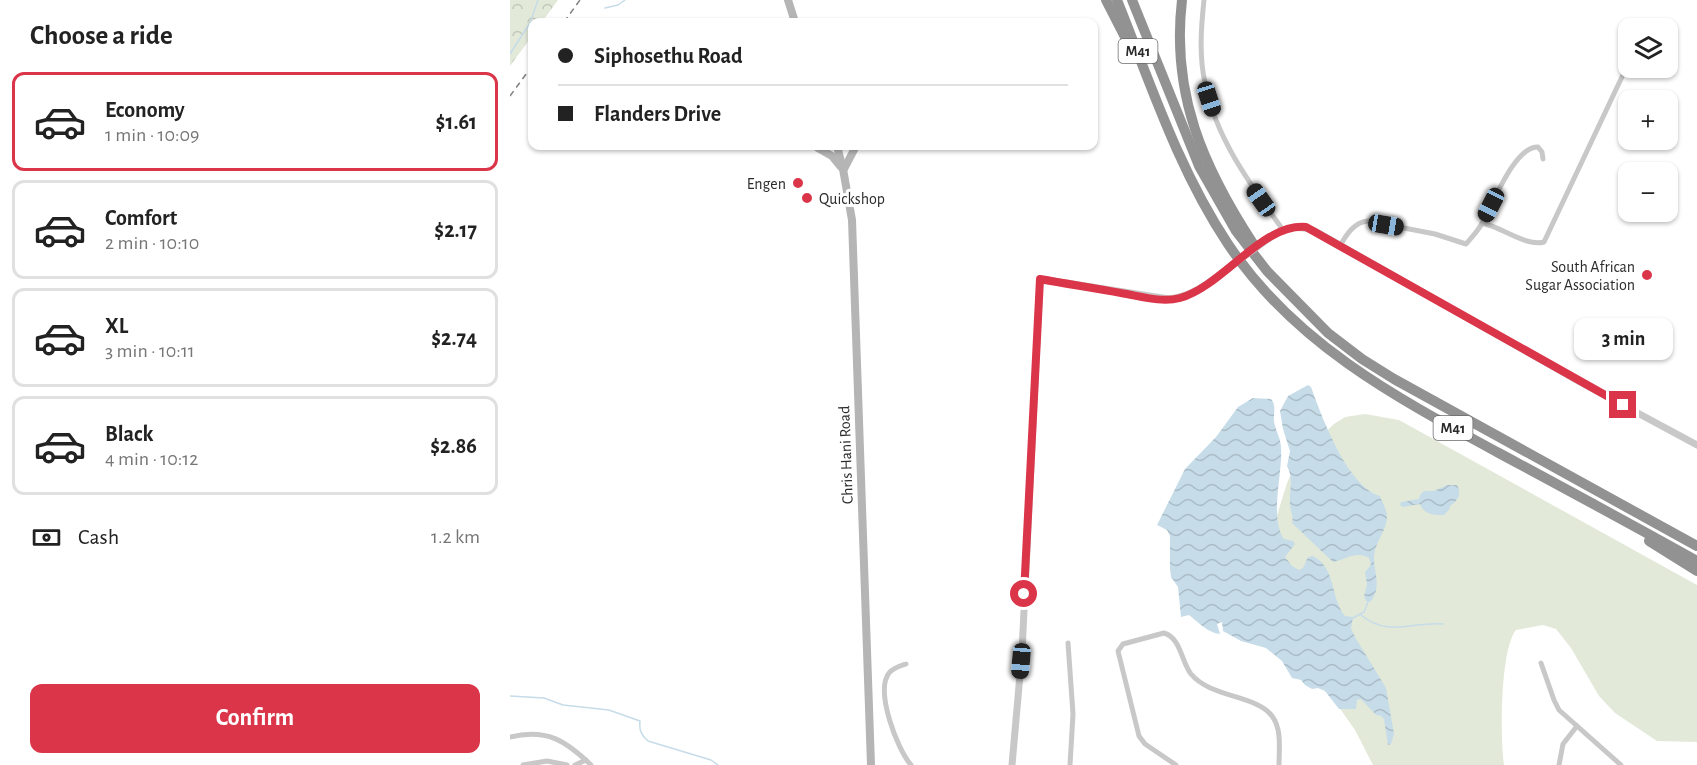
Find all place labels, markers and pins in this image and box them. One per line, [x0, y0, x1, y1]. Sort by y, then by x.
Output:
place label: Engen [747, 176, 786, 192]
marker: Engen [791, 176, 805, 190]
marker: Quickshop [800, 191, 814, 205]
place label: Quickshop [819, 191, 885, 208]
place label: South African Sugar Association [1525, 259, 1635, 293]
marker: South African Sugar Association [1640, 268, 1654, 282]

